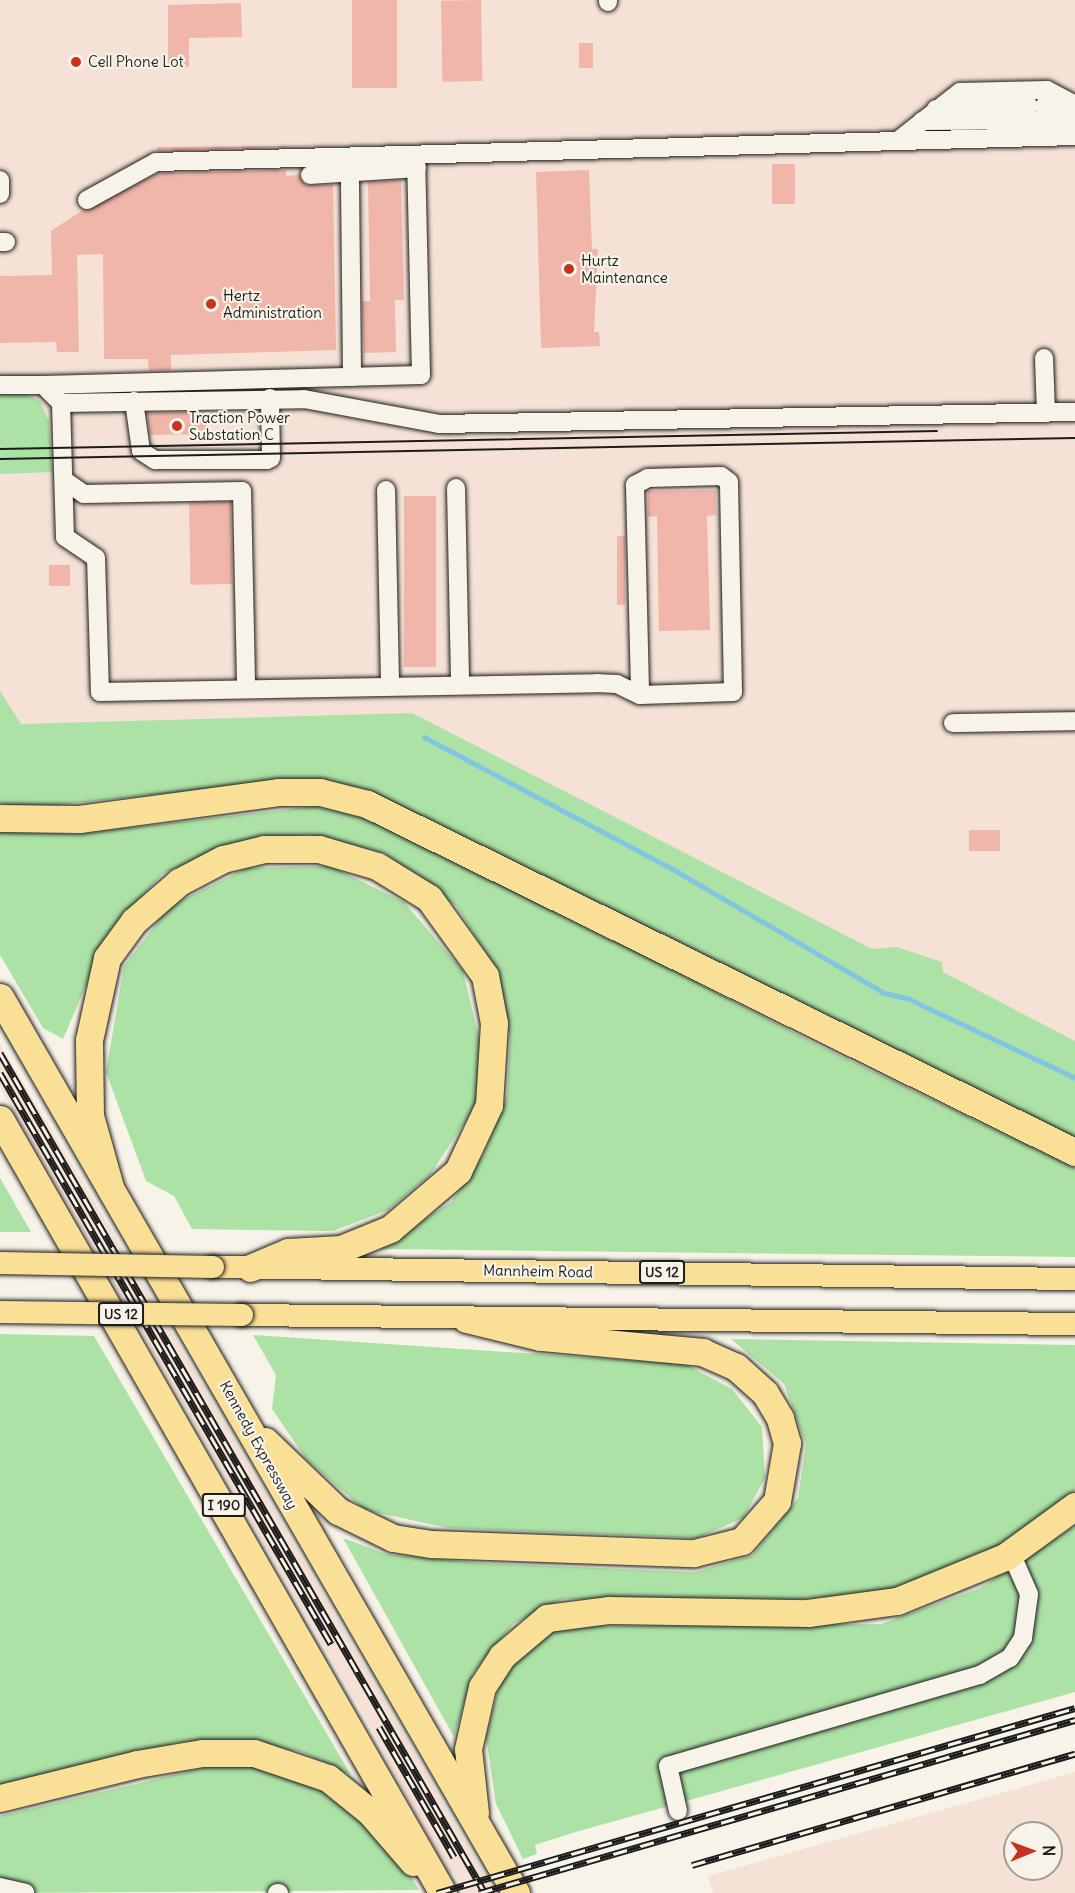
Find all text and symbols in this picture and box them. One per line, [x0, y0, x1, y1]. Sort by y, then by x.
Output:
place label: Cell Phone Lot [88, 53, 184, 71]
marker: Cell Phone Lot [69, 55, 83, 69]
place label: Hurtz Maintenance [581, 251, 668, 286]
marker: Hurtz Maintenance [562, 262, 576, 276]
place label: Hertz Administration [223, 286, 322, 321]
marker: Hertz Administration [204, 297, 218, 311]
place label: Traction Power Substation C [189, 408, 290, 443]
marker: Traction Power Substation C [170, 419, 184, 433]
street label: Mannheim Road [483, 1261, 593, 1281]
road number: US 12 [638, 1261, 686, 1283]
road number: US 12 [97, 1303, 145, 1325]
street label: Kennedy Expressway [216, 1378, 302, 1512]
road number: I 190 [202, 1494, 246, 1516]
north arrow [1003, 1821, 1063, 1881]
text: N [1039, 1845, 1059, 1856]

